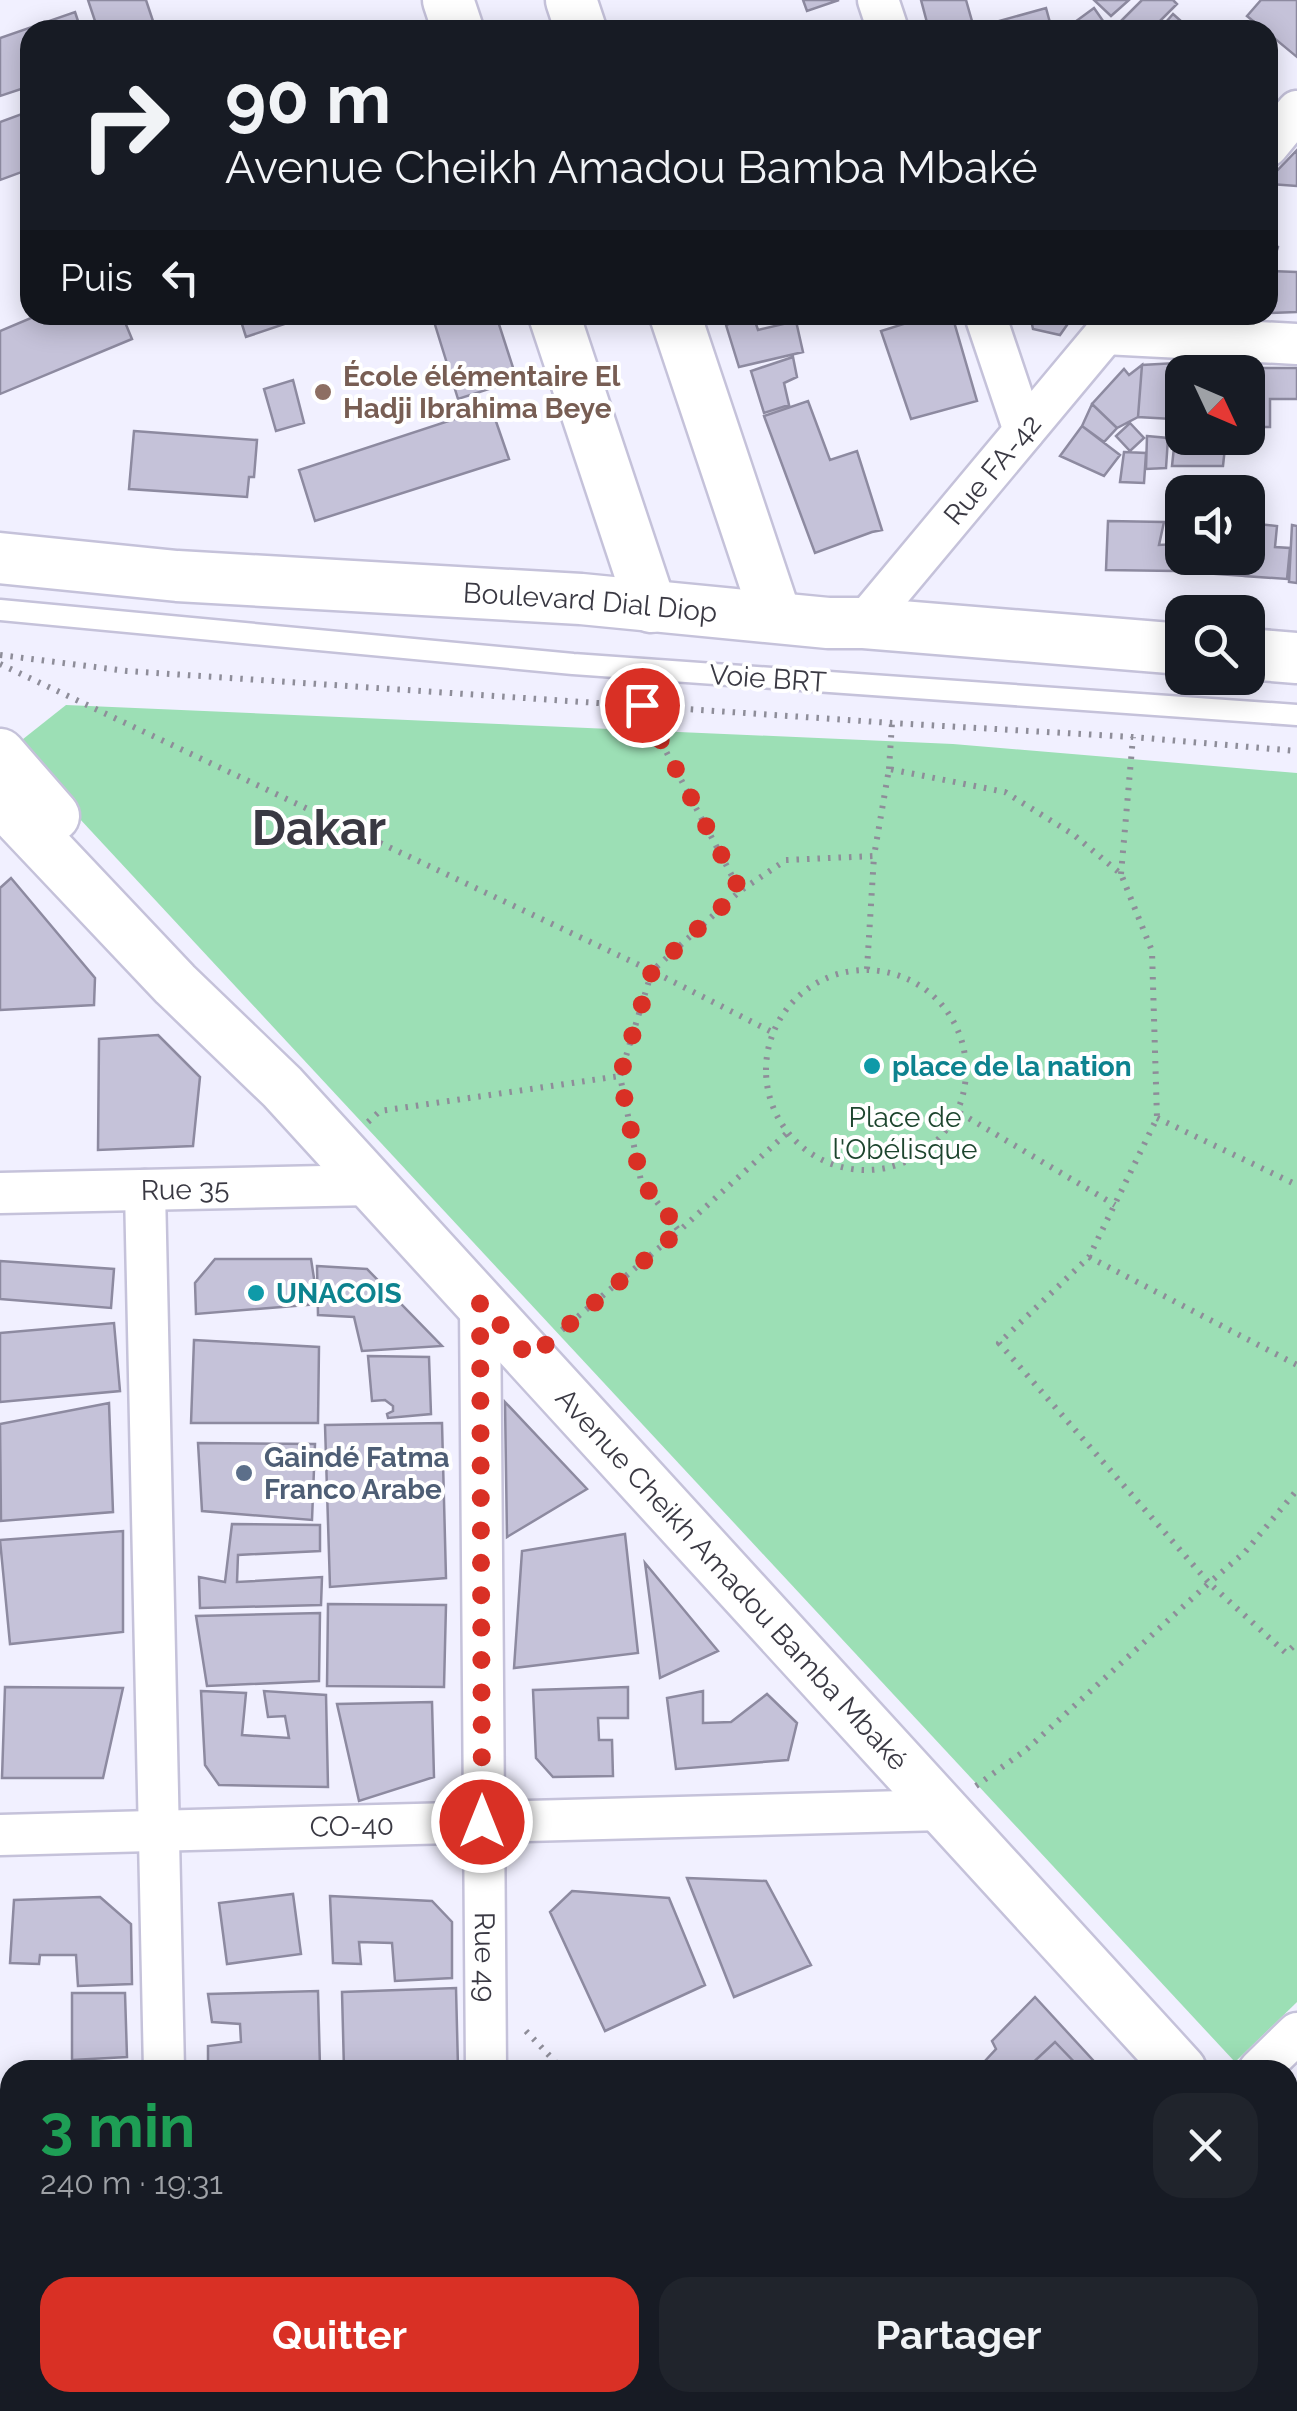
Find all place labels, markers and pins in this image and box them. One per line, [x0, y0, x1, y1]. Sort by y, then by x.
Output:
place label: École élémentaire El Hadji Ibrahima Beye [343, 360, 621, 425]
marker: École élémentaire El Hadji Ibrahima Beye [312, 381, 334, 403]
pin [600, 663, 685, 748]
place label: place de la nation [892, 1050, 1132, 1083]
marker: place de la nation [861, 1055, 883, 1077]
place label: UNACOIS [276, 1277, 402, 1310]
marker: UNACOIS [245, 1282, 267, 1304]
place label: Gaindé Fatma Franco Arabe [264, 1441, 450, 1506]
marker: Gaindé Fatma Franco Arabe [233, 1462, 255, 1484]

